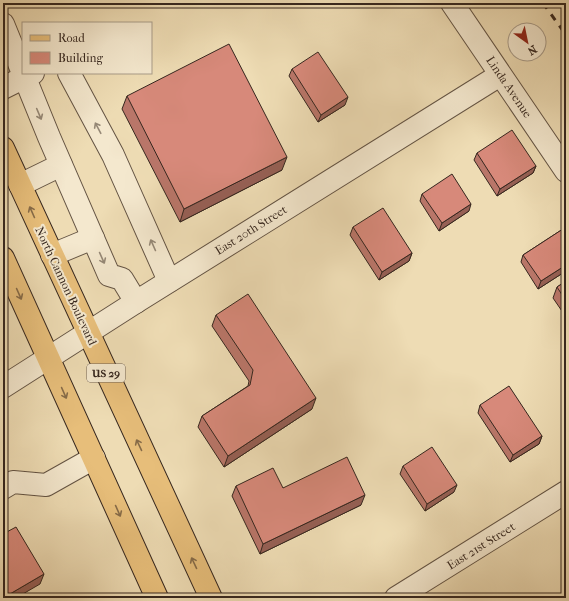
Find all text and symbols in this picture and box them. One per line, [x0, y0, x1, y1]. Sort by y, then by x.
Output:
legend [22, 22, 152, 74]
north arrow [507, 22, 547, 62]
text: Road [58, 31, 85, 45]
text: N [525, 42, 539, 58]
text: Building [58, 51, 103, 65]
street label: Linda Avenue [483, 54, 535, 120]
one-way arrow [35, 107, 43, 119]
one-way arrow [94, 122, 101, 134]
street label: East 20th Street [212, 202, 290, 258]
one-way arrow [28, 207, 35, 219]
street label: North Cannon Boulevard [32, 224, 100, 348]
one-way arrow [149, 240, 156, 252]
one-way arrow [99, 252, 107, 264]
one-way arrow [16, 287, 23, 299]
road number: US 29 [87, 364, 125, 382]
one-way arrow [61, 386, 68, 398]
one-way arrow [135, 439, 142, 451]
one-way arrow [115, 505, 122, 517]
street label: East 21st Street [444, 519, 518, 572]
one-way arrow [190, 557, 198, 569]

